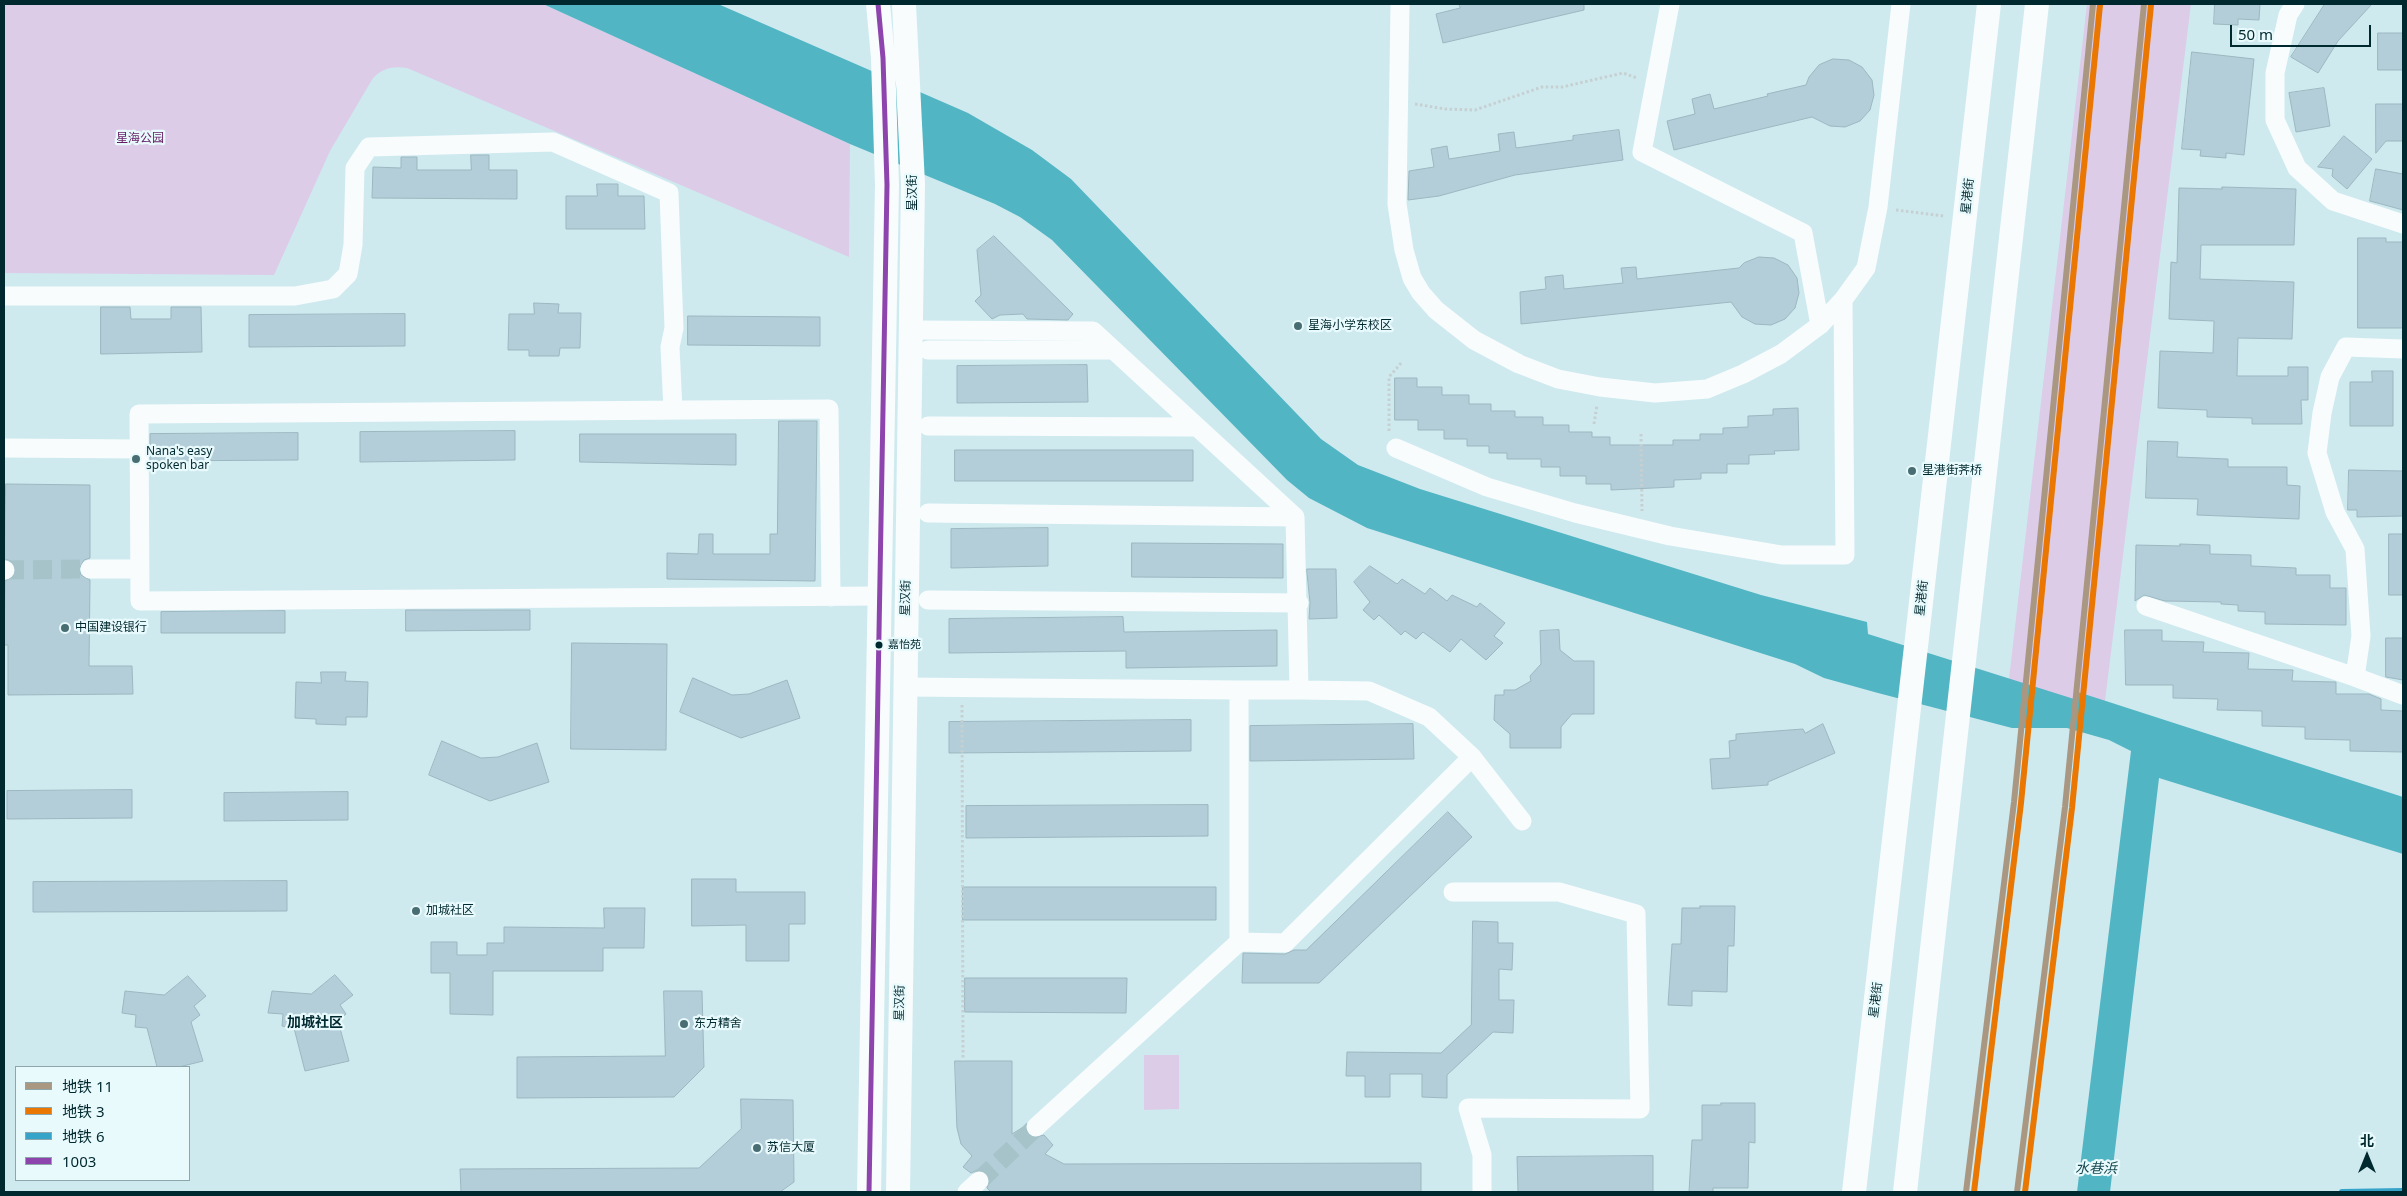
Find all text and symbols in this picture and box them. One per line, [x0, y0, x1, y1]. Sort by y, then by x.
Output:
scale bar [2232, 15, 2373, 47]
text: 50 m [2238, 24, 2273, 44]
park label: 星海公园 [116, 132, 164, 146]
street label: 星汉街 [906, 175, 920, 211]
street label: 星港街 [1959, 177, 1977, 215]
place label: 星海小学东校区 [1308, 319, 1392, 333]
marker: 星海小学东校区 [1292, 320, 1304, 332]
place label: Nana's easy spoken bar [146, 445, 212, 473]
marker: Nana's easy spoken bar [130, 453, 142, 465]
place label: 星港街荠桥 [1922, 464, 1982, 478]
marker: 星港街荠桥 [1906, 465, 1918, 477]
street label: 星港街 [1913, 579, 1931, 617]
street label: 星汉街 [898, 580, 914, 616]
place label: 中国建设银行 [75, 621, 147, 635]
marker: 中国建设银行 [59, 622, 71, 634]
place label: 嘉怡苑 [888, 638, 921, 652]
marker: 嘉怡苑 [874, 640, 884, 650]
place label: 加城社区 [426, 904, 474, 918]
marker: 加城社区 [410, 905, 422, 917]
street label: 星港街 [1867, 981, 1885, 1019]
street label: 星汉街 [892, 985, 908, 1021]
district label: 加城社区 [287, 1015, 343, 1031]
place label: 东方精舍 [694, 1017, 742, 1031]
marker: 东方精舍 [678, 1018, 690, 1030]
legend [15, 1066, 190, 1181]
text: 地铁 11 [62, 1076, 113, 1096]
text: 地铁 3 [62, 1101, 104, 1121]
text: 地铁 6 [62, 1126, 104, 1146]
north arrow [2342, 1131, 2392, 1181]
text: 北 [2360, 1131, 2374, 1150]
place label: 苏信大厦 [767, 1141, 815, 1155]
marker: 苏信大厦 [751, 1142, 763, 1154]
text: 1003 [62, 1151, 96, 1171]
water label: 水巷浜 [2075, 1161, 2117, 1177]

